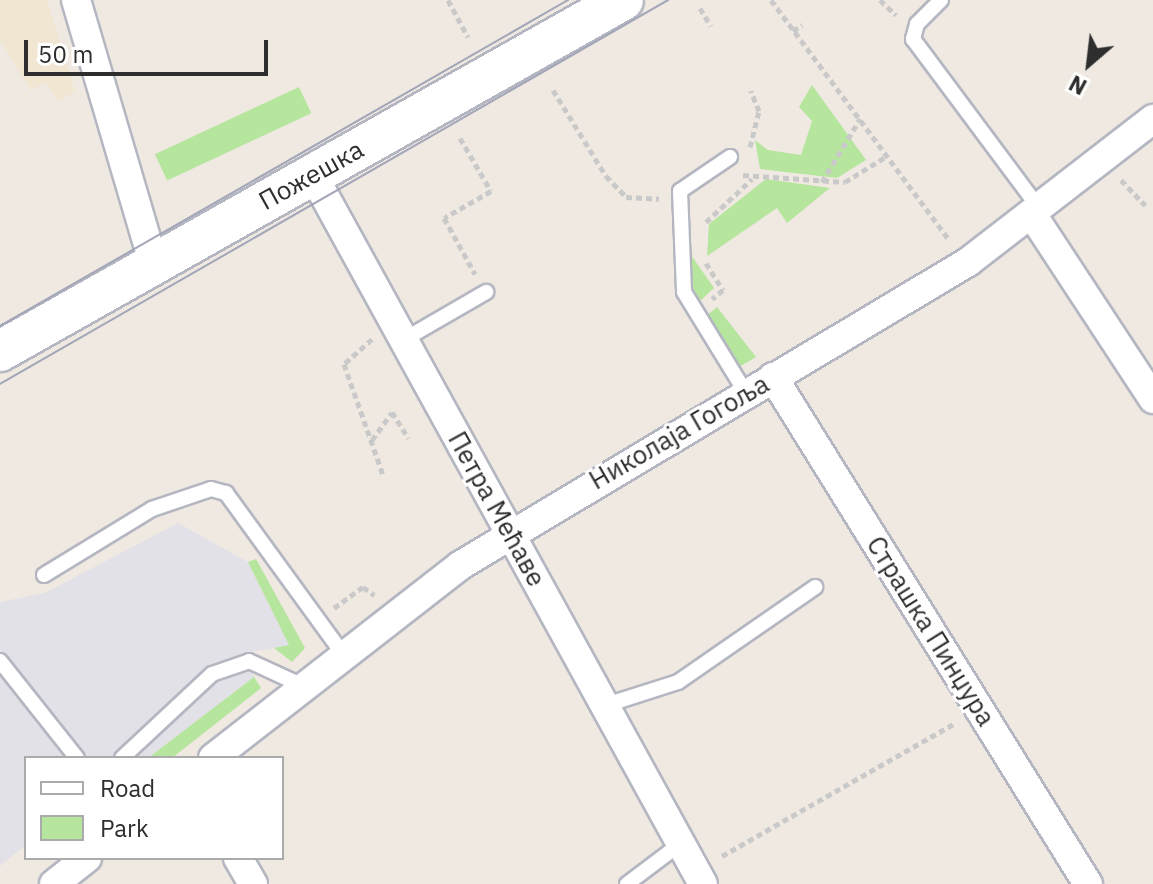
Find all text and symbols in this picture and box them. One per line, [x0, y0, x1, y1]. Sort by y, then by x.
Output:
scale bar [28, 24, 272, 74]
north arrow [1049, 24, 1129, 104]
text: 50 m [38, 38, 93, 70]
text: N [1064, 69, 1091, 102]
street label: Пожешка [253, 134, 369, 216]
street label: Николаја Гогоља [584, 368, 774, 496]
street label: Петра Мећаве [442, 426, 552, 592]
street label: Страшка Пинџура [860, 530, 1002, 732]
legend [24, 756, 284, 860]
text: Road [100, 772, 155, 804]
text: Park [100, 812, 149, 844]

